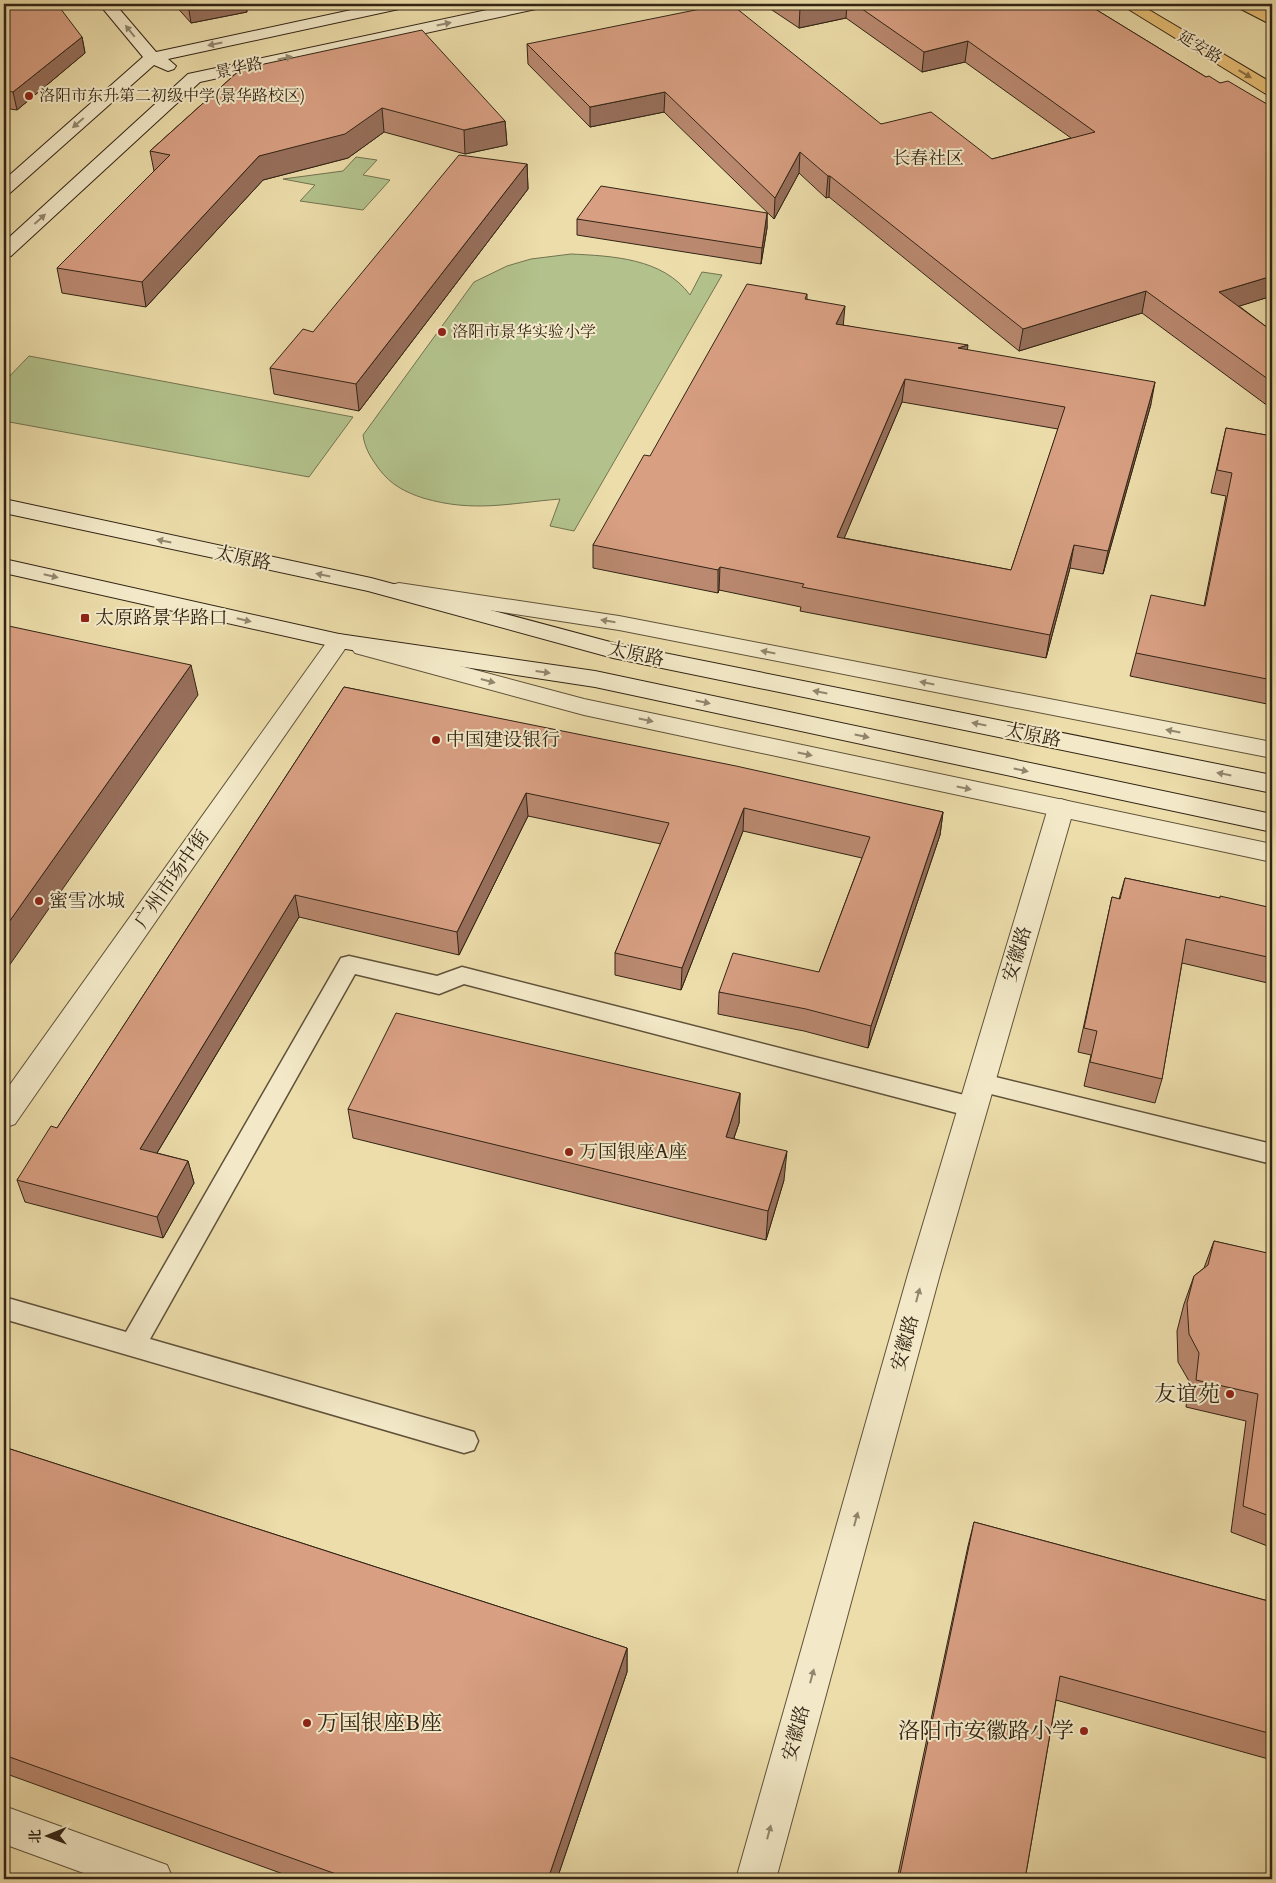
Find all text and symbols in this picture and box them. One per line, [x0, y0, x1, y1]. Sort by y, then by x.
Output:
one-way arrow [437, 19, 453, 27]
one-way arrow [124, 25, 135, 38]
street label: 延安路 [1174, 25, 1226, 69]
one-way arrow [207, 40, 222, 48]
street label: 景华路 [213, 52, 265, 84]
one-way arrow [278, 54, 293, 62]
one-way arrow [1239, 69, 1252, 78]
place label: 洛阳市东升第二初级中学(景华路校区) [39, 85, 305, 107]
marker: 洛阳市东升第二初级中学(景华路校区) [23, 90, 35, 102]
one-way arrow [73, 117, 85, 129]
district label: 长春社区 [892, 146, 964, 171]
one-way arrow [33, 213, 45, 225]
place label: 洛阳市景华实验小学 [452, 321, 596, 343]
marker: 洛阳市景华实验小学 [436, 326, 448, 338]
one-way arrow [156, 536, 172, 544]
street label: 太原路 [212, 539, 274, 577]
one-way arrow [316, 571, 331, 579]
one-way arrow [44, 572, 59, 580]
place label: 太原路景华路口 [95, 605, 228, 631]
marker: 太原路景华路口 [79, 612, 91, 624]
one-way arrow [236, 616, 251, 624]
one-way arrow [600, 617, 616, 625]
street label: 太原路 [605, 635, 667, 673]
one-way arrow [760, 648, 776, 656]
one-way arrow [536, 668, 552, 676]
one-way arrow [480, 677, 496, 685]
one-way arrow [920, 679, 935, 687]
one-way arrow [813, 688, 828, 696]
one-way arrow [695, 698, 711, 706]
one-way arrow [638, 716, 654, 724]
street label: 太原路 [1003, 717, 1063, 753]
one-way arrow [971, 720, 987, 728]
one-way arrow [1164, 726, 1180, 734]
place label: 中国建设银行 [446, 727, 560, 753]
one-way arrow [854, 732, 869, 740]
marker: 中国建设银行 [430, 734, 442, 746]
one-way arrow [797, 750, 813, 758]
one-way arrow [1013, 766, 1028, 774]
one-way arrow [1217, 770, 1232, 778]
one-way arrow [956, 784, 972, 792]
street label: 广州市场中街 [129, 825, 215, 933]
place label: 蜜雪冰城 [49, 888, 125, 914]
marker: 蜜雪冰城 [33, 895, 45, 907]
street label: 安徽路 [996, 923, 1038, 985]
place label: 万国银座A座 [579, 1139, 688, 1165]
marker: 万国银座A座 [563, 1146, 575, 1158]
one-way arrow [914, 1287, 922, 1302]
street label: 安徽路 [885, 1312, 925, 1374]
place label: 友谊苑 [1154, 1379, 1220, 1409]
marker: 友谊苑 [1224, 1388, 1236, 1400]
one-way arrow [852, 1512, 860, 1527]
one-way arrow [809, 1668, 817, 1683]
street label: 安徽路 [776, 1702, 816, 1764]
place label: 万国银座B座 [317, 1708, 442, 1738]
place label: 洛阳市安徽路小学 [898, 1716, 1074, 1746]
marker: 万国银座B座 [301, 1717, 313, 1729]
marker: 洛阳市安徽路小学 [1078, 1725, 1090, 1737]
north arrow [22, 1810, 72, 1860]
one-way arrow [765, 1825, 773, 1840]
text: 北 [26, 1829, 45, 1843]

